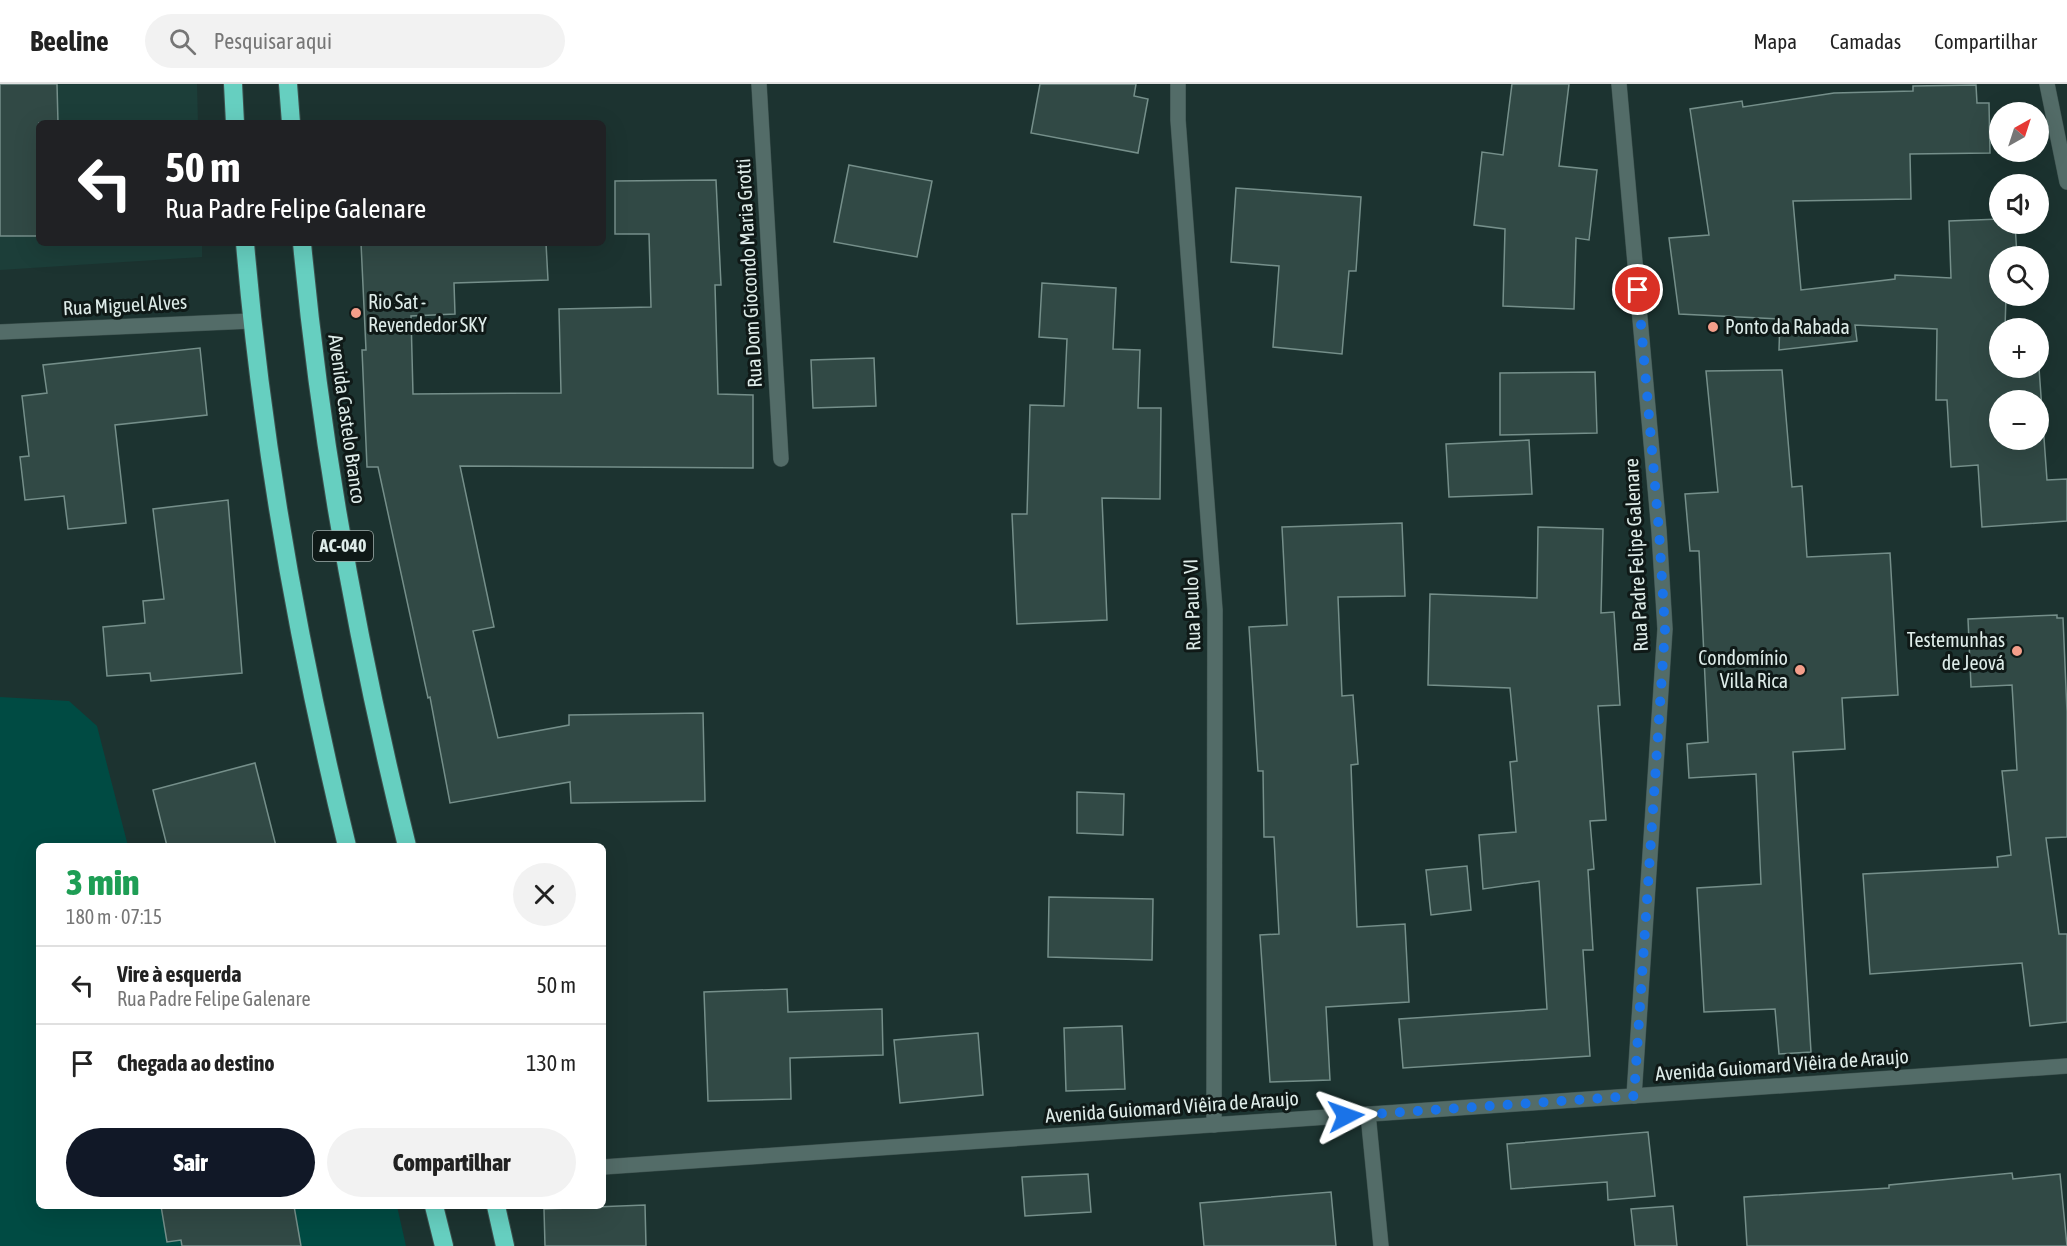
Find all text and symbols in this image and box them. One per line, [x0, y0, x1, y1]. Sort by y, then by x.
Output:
search box [145, 14, 565, 68]
text: Beeline [30, 25, 109, 57]
icon: search [166, 25, 199, 58]
text: Pesquisar aqui [214, 28, 332, 54]
text: Mapa [1753, 29, 1797, 53]
text: Camadas [1830, 29, 1901, 53]
text: Compartilhar [1934, 29, 2037, 53]
north arrow [1989, 102, 2049, 162]
map controls [1989, 102, 2049, 450]
text: 50 m [165, 143, 240, 191]
icon: left [66, 144, 144, 222]
street label: Rua Dom Giocondo Maria Grotti [731, 158, 766, 388]
button: sound [1989, 174, 2049, 234]
text: Rua Padre Felipe Galenare [165, 193, 426, 224]
button: search [1989, 246, 2049, 306]
pin [1612, 264, 1663, 315]
icon: arrive [1621, 273, 1654, 306]
street label: Rua Miguel Alves [62, 290, 188, 319]
place label: Rio Sat - Revendedor SKY [368, 290, 487, 336]
marker: Rio Sat - Revendedor SKY [349, 306, 363, 320]
place label: Ponto da Rabada [1725, 315, 1850, 338]
button: + [1989, 318, 2049, 378]
marker: Ponto da Rabada [1706, 320, 1720, 334]
street label: Avenida Castelo Branco [324, 333, 371, 505]
button: − [1989, 390, 2049, 450]
street label: Rua Padre Felipe Galenare [1619, 458, 1652, 652]
road number: AC-040 [313, 531, 373, 561]
street label: Rua Paulo VI [1178, 559, 1205, 651]
place label: Testemunhas de Jeová [1907, 628, 2005, 674]
marker: Testemunhas de Jeová [2010, 644, 2024, 658]
place label: Condomínio Villa Rica [1698, 646, 1788, 692]
marker: Condomínio Villa Rica [1793, 663, 1807, 677]
text: 3 min [66, 861, 140, 903]
button: close [513, 863, 576, 926]
text: 180 m · 07:15 [66, 905, 162, 928]
text: Vire à esquerda [117, 961, 242, 987]
icon: left [66, 969, 99, 1002]
text: 50 m [536, 972, 576, 998]
text: Rua Padre Felipe Galenare [117, 987, 311, 1010]
street label: Avenida Guiomard Viêira de Araujo [1654, 1044, 1909, 1085]
icon: arrive [66, 1047, 99, 1080]
text: Chegada ao destino [117, 1050, 275, 1076]
text: 130 m [526, 1050, 576, 1076]
position arrow [1314, 1084, 1378, 1148]
street label: Avenida Guiomard Viêira de Araujo [1044, 1086, 1299, 1127]
button: Sair [66, 1128, 315, 1197]
button: Compartilhar [327, 1128, 576, 1197]

